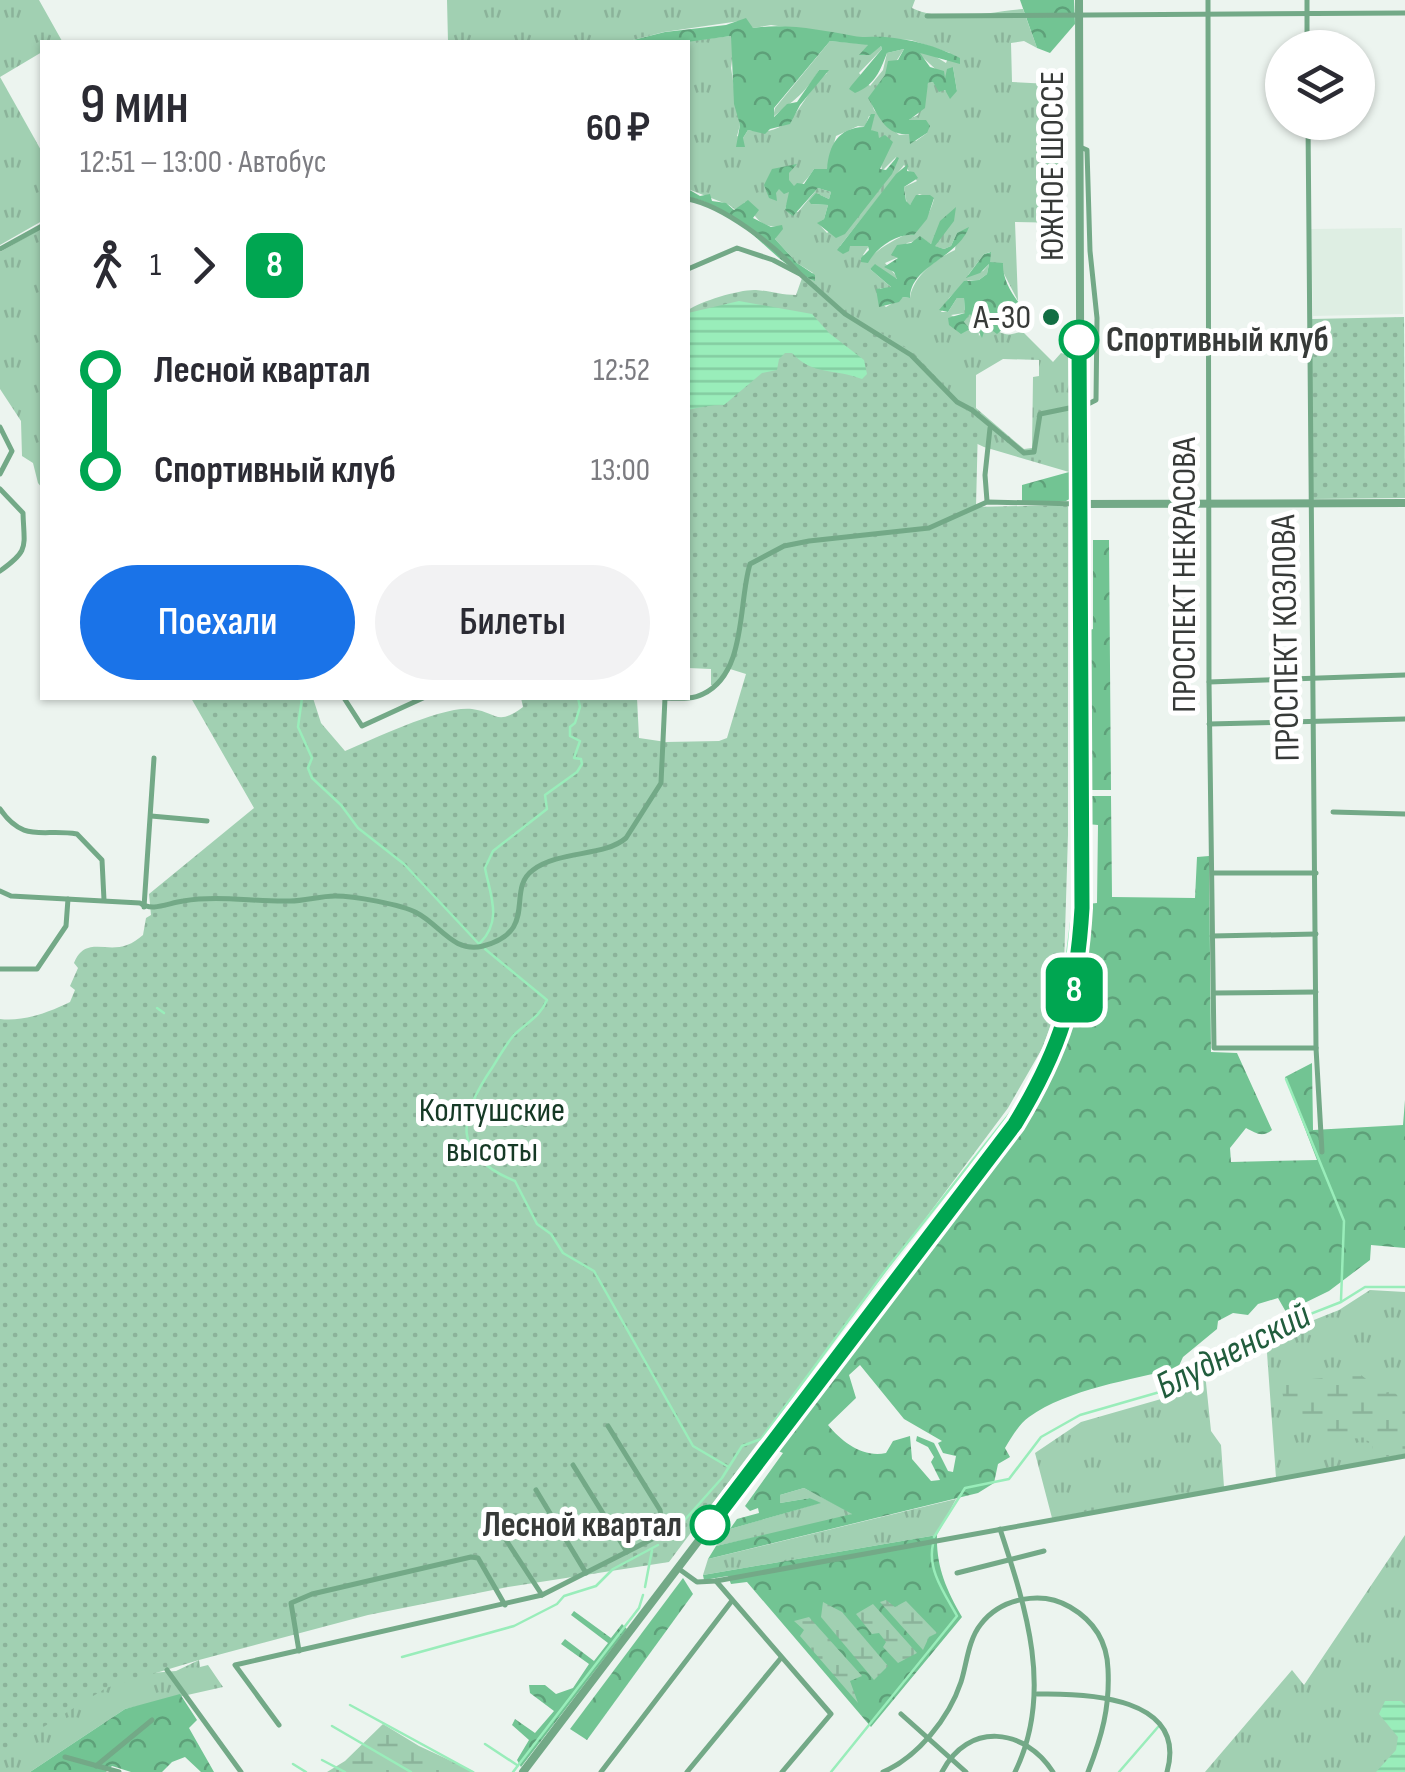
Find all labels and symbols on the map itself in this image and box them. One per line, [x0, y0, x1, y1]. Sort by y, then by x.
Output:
street label: ЮЖНОЕ ШОССЕ [1031, 71, 1074, 261]
place label: А-30 [973, 296, 1031, 339]
marker: А-30 [1040, 306, 1062, 328]
place label: Спортивный клуб [1106, 319, 1329, 362]
marker: Спортивный клуб [1060, 321, 1098, 359]
street label: ПРОСПЕКТ НЕКРАСОВА [1163, 436, 1206, 713]
street label: ПРОСПЕКТ КОЗЛОВА [1262, 513, 1310, 762]
line badge: 8 [1042, 958, 1106, 1022]
park label: Колтушские высоты [419, 1089, 565, 1172]
water label: Блудненский [1148, 1293, 1318, 1409]
place label: Лесной квартал [483, 1504, 682, 1547]
marker: Лесной квартал [691, 1506, 729, 1544]

